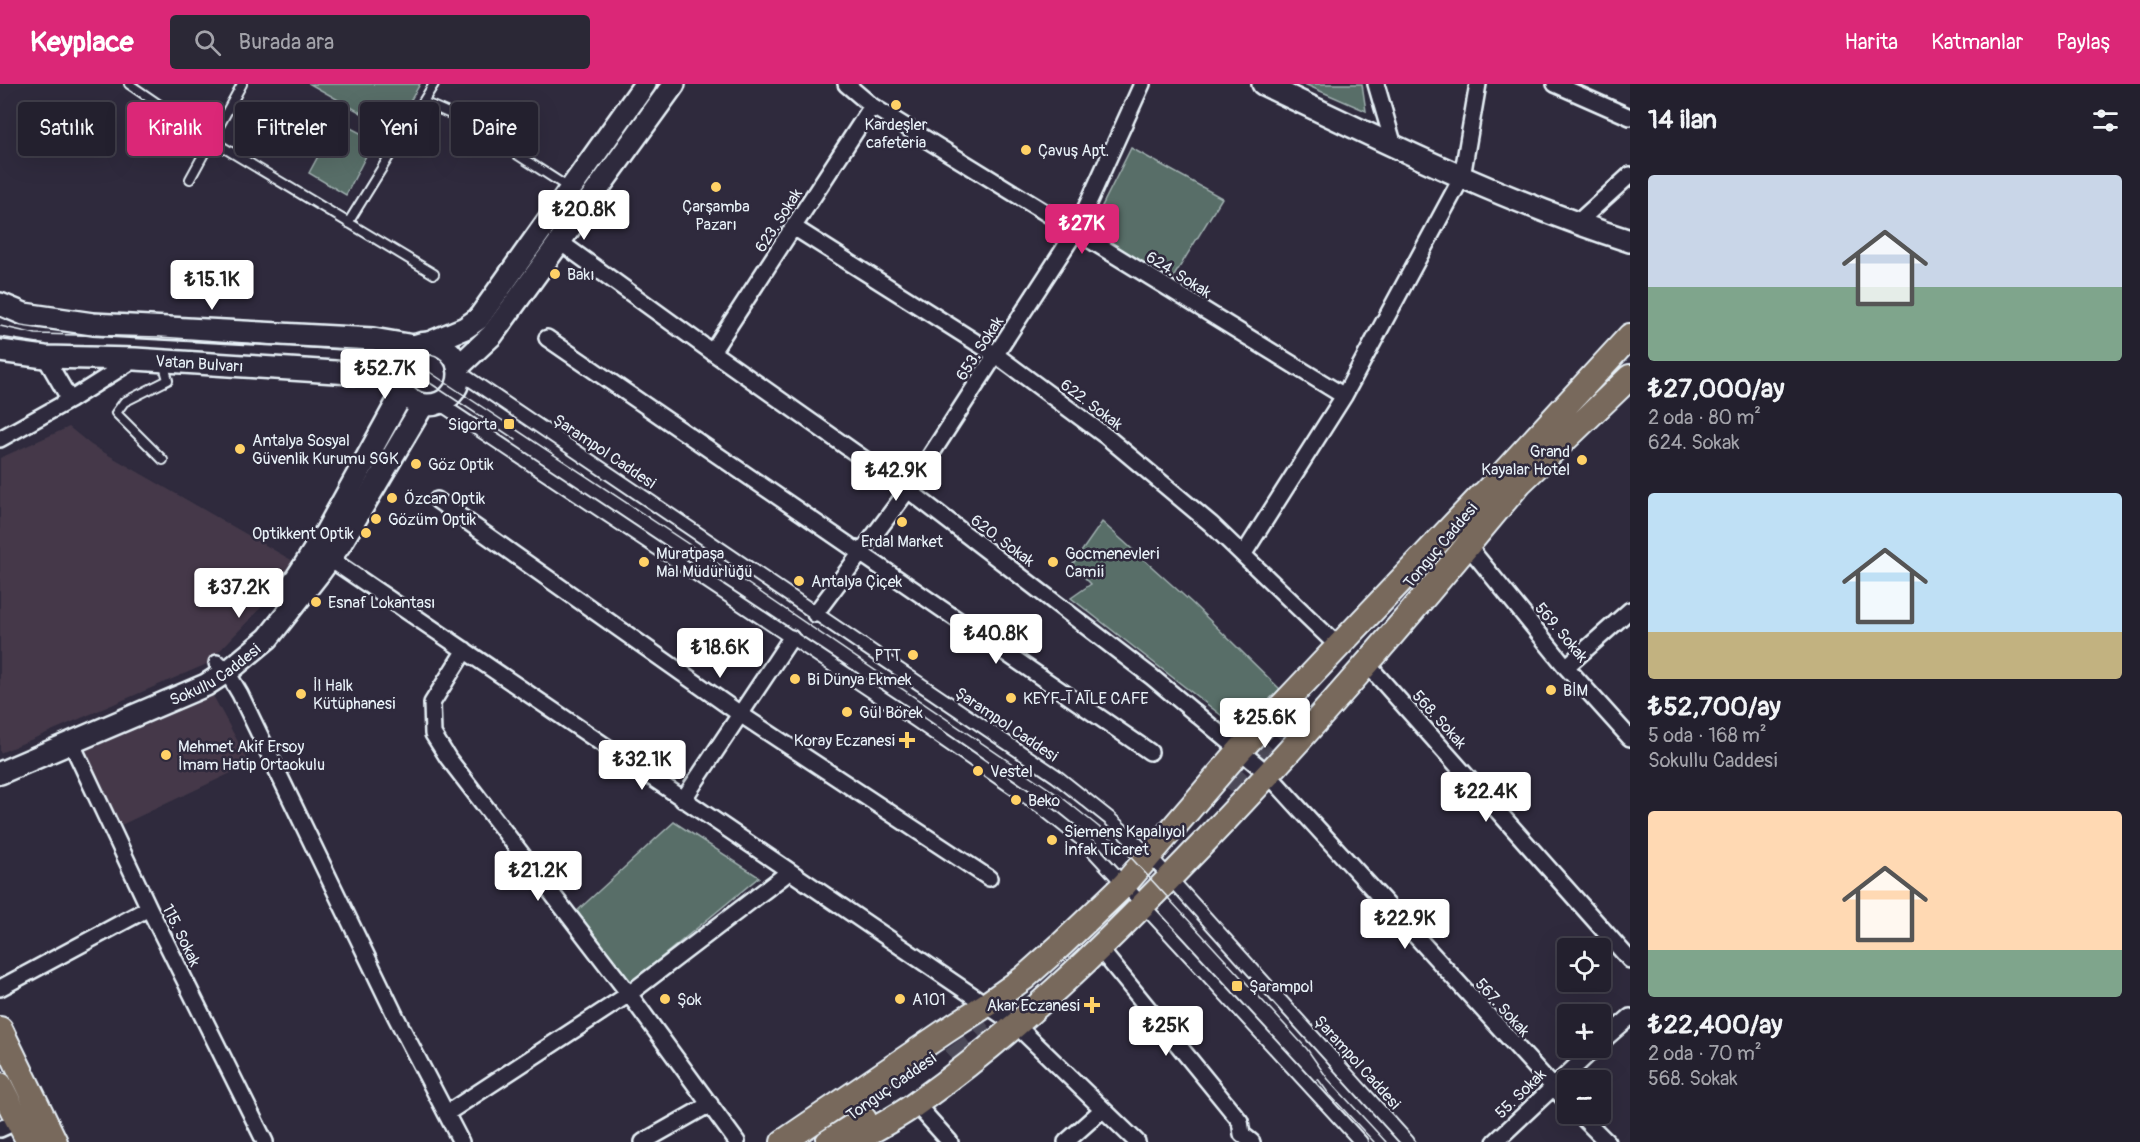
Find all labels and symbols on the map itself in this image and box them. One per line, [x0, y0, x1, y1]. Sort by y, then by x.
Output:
marker: Kardeşler cafeteria [889, 98, 903, 112]
place label: Kardeşler cafeteria [865, 115, 928, 153]
place label: Çavuş Apt. [1038, 141, 1109, 161]
marker: Çavuş Apt. [1019, 143, 1033, 157]
marker: Çarşamba Pazarı [709, 180, 723, 194]
street label: 623. Sokak [751, 184, 807, 256]
pin: ₺20.8K [535, 190, 633, 241]
place label: Çarşamba Pazarı [682, 197, 750, 235]
pin: ₺27K [1046, 204, 1118, 255]
street label: 624. Sokak [1142, 247, 1215, 303]
pin: ₺15.1K [163, 260, 261, 311]
place label: Bakı [567, 265, 594, 285]
marker: Bakı [548, 267, 562, 281]
street label: 653. Sokak [952, 312, 1008, 384]
pin: ₺52.7K [336, 349, 434, 400]
street label: Vatan Bulvarı [155, 351, 244, 377]
street label: 622. Sokak [1056, 375, 1127, 435]
street label: Şarampol Caddesi [549, 410, 660, 494]
place label: Sigorta [448, 415, 497, 435]
marker: Sigorta [502, 417, 516, 431]
place label: Antalya Sosyal Güvenlik Kurumu SGK [252, 431, 399, 469]
marker: Antalya Sosyal Güvenlik Kurumu SGK [233, 442, 247, 456]
place label: Grand Kayalar Hotel [1481, 442, 1570, 480]
pin: ₺42.9K [847, 451, 945, 502]
marker: Grand Kayalar Hotel [1575, 453, 1589, 467]
place label: Göz Optik [428, 455, 494, 475]
marker: Göz Optik [409, 457, 423, 471]
place label: Özcan Optik [404, 489, 486, 509]
marker: Özcan Optik [385, 491, 399, 505]
street label: Tonguç Caddesi [1399, 499, 1482, 592]
place label: Gözüm Optik [388, 510, 476, 530]
street label: 620. Sokak [966, 510, 1039, 572]
marker: Gözüm Optik [369, 512, 383, 526]
marker: Erdal Market [895, 515, 909, 529]
place label: Optikkent Optik [252, 524, 354, 544]
marker: Optikkent Optik [359, 526, 373, 540]
place label: Erdal Market [861, 532, 944, 552]
place label: Muratpaşa Mal Müdürlüğü [656, 544, 753, 582]
place label: Gocmenevleri Camii [1065, 544, 1160, 582]
marker: Muratpaşa Mal Müdürlüğü [637, 555, 651, 569]
marker: Gocmenevleri Camii [1046, 555, 1060, 569]
pin: ₺37.2K [190, 568, 288, 619]
place label: Antalya Çiçek [811, 572, 903, 592]
marker: Antalya Çiçek [792, 574, 806, 588]
place label: Esnaf Lokantası [328, 593, 435, 613]
marker: Esnaf Lokantası [309, 595, 323, 609]
street label: 569. Sokak [1530, 599, 1592, 667]
pin: ₺40.8K [947, 614, 1045, 665]
pin: ₺18.6K [671, 628, 769, 679]
street label: Sokullu Caddesi [167, 639, 265, 710]
place label: PTT [874, 646, 901, 666]
marker: PTT [906, 648, 920, 662]
place label: Bi Dünya Ekmek [807, 670, 912, 690]
marker: Bi Dünya Ekmek [788, 672, 802, 686]
place label: İl Halk Kütüphanesi [313, 676, 396, 714]
place label: BİM [1563, 681, 1588, 701]
street label: Şarampol Caddesi [951, 683, 1062, 767]
marker: BİM [1544, 683, 1558, 697]
street label: 568. Sokak [1408, 686, 1471, 753]
marker: İl Halk Kütüphanesi [294, 687, 308, 701]
place label: KEYF-Ī AĪLE CAFE [1023, 689, 1149, 709]
marker: KEYF-Ī AĪLE CAFE [1004, 691, 1018, 705]
pin: ₺25.6K [1216, 698, 1314, 749]
place label: Gül Börek [859, 703, 923, 723]
marker: Gül Börek [840, 705, 854, 719]
place label: Koray Eczanesi [794, 731, 895, 751]
marker: Koray Eczanesi [900, 733, 914, 747]
place label: Mehmet Akif Ersoy İmam Hatip Ortaokulu [178, 737, 325, 775]
pin: ₺32.1K [593, 740, 691, 791]
marker: Mehmet Akif Ersoy İmam Hatip Ortaokulu [159, 748, 173, 762]
place label: Vestel [990, 762, 1033, 782]
marker: Vestel [971, 764, 985, 778]
pin: ₺22.4K [1437, 772, 1535, 823]
place label: Beko [1028, 791, 1061, 811]
marker: Beko [1009, 793, 1023, 807]
place label: Siemens Kapalıyol İnfak Ticaret [1064, 822, 1185, 860]
marker: Siemens Kapalıyol İnfak Ticaret [1045, 833, 1059, 847]
pin: ₺21.2K [489, 851, 587, 902]
pin: ₺22.9K [1356, 899, 1454, 950]
street label: 115. Sokak [157, 901, 205, 970]
street label: 567. Sokak [1471, 974, 1534, 1041]
place label: Şarampol [1249, 977, 1313, 997]
marker: Şarampol [1230, 979, 1244, 993]
place label: Şok [677, 990, 702, 1010]
place label: A101 [912, 990, 946, 1010]
marker: Şok [658, 992, 672, 1006]
marker: A101 [893, 992, 907, 1006]
place label: Akar Eczanesi [987, 996, 1080, 1016]
marker: Akar Eczanesi [1085, 998, 1099, 1012]
pin: ₺25K [1130, 1006, 1202, 1057]
street label: Şarampol Caddesi [1310, 1012, 1405, 1114]
street label: Tonguç Caddesi [843, 1048, 941, 1125]
street label: 55. Sokak [1491, 1064, 1551, 1123]

